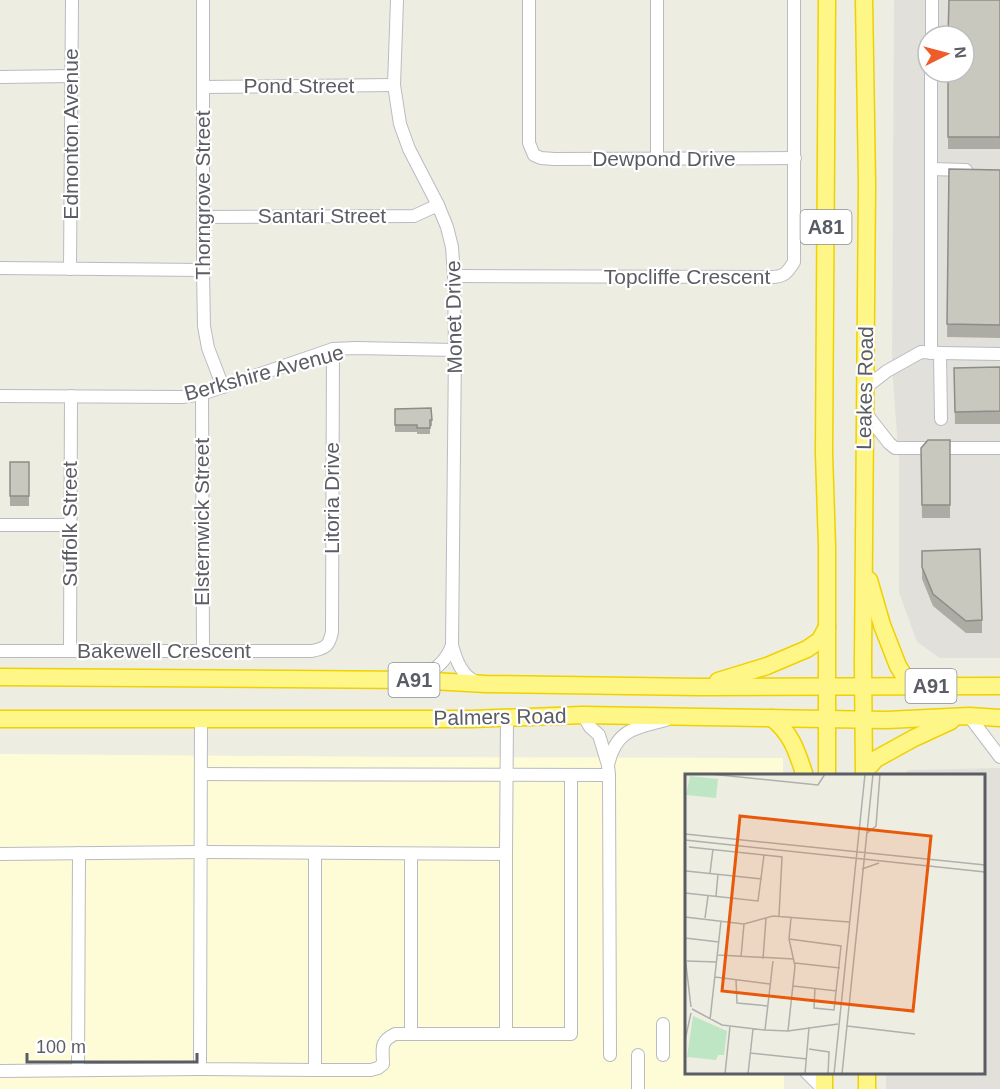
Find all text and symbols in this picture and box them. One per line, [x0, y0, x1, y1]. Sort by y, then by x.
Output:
north arrow [916, 24, 976, 84]
text: N [951, 46, 969, 59]
street label: Edmonton Avenue [59, 48, 82, 220]
street label: Pond Street [244, 74, 355, 97]
street label: Thorngrove Street [191, 110, 214, 280]
street label: Dewpond Drive [592, 147, 736, 170]
street label: Santari Street [258, 204, 386, 227]
road number: A81 [800, 210, 852, 244]
street label: Monet Drive [441, 260, 466, 374]
street label: Topcliffe Crescent [604, 265, 770, 288]
street label: Leakes Road [852, 326, 877, 450]
street label: Berkshire Avenue [182, 340, 346, 405]
street label: Elsternwick Street [190, 438, 213, 606]
street label: Litoria Drive [320, 442, 343, 554]
street label: Suffolk Street [58, 461, 81, 587]
street label: Bakewell Crescent [77, 639, 251, 662]
road number: A91 [388, 663, 440, 697]
road number: A91 [906, 669, 956, 703]
street label: Palmers Road [433, 704, 567, 729]
inset map [685, 774, 985, 1074]
scale bar [27, 1026, 196, 1064]
text: 100 m [36, 1037, 86, 1057]

